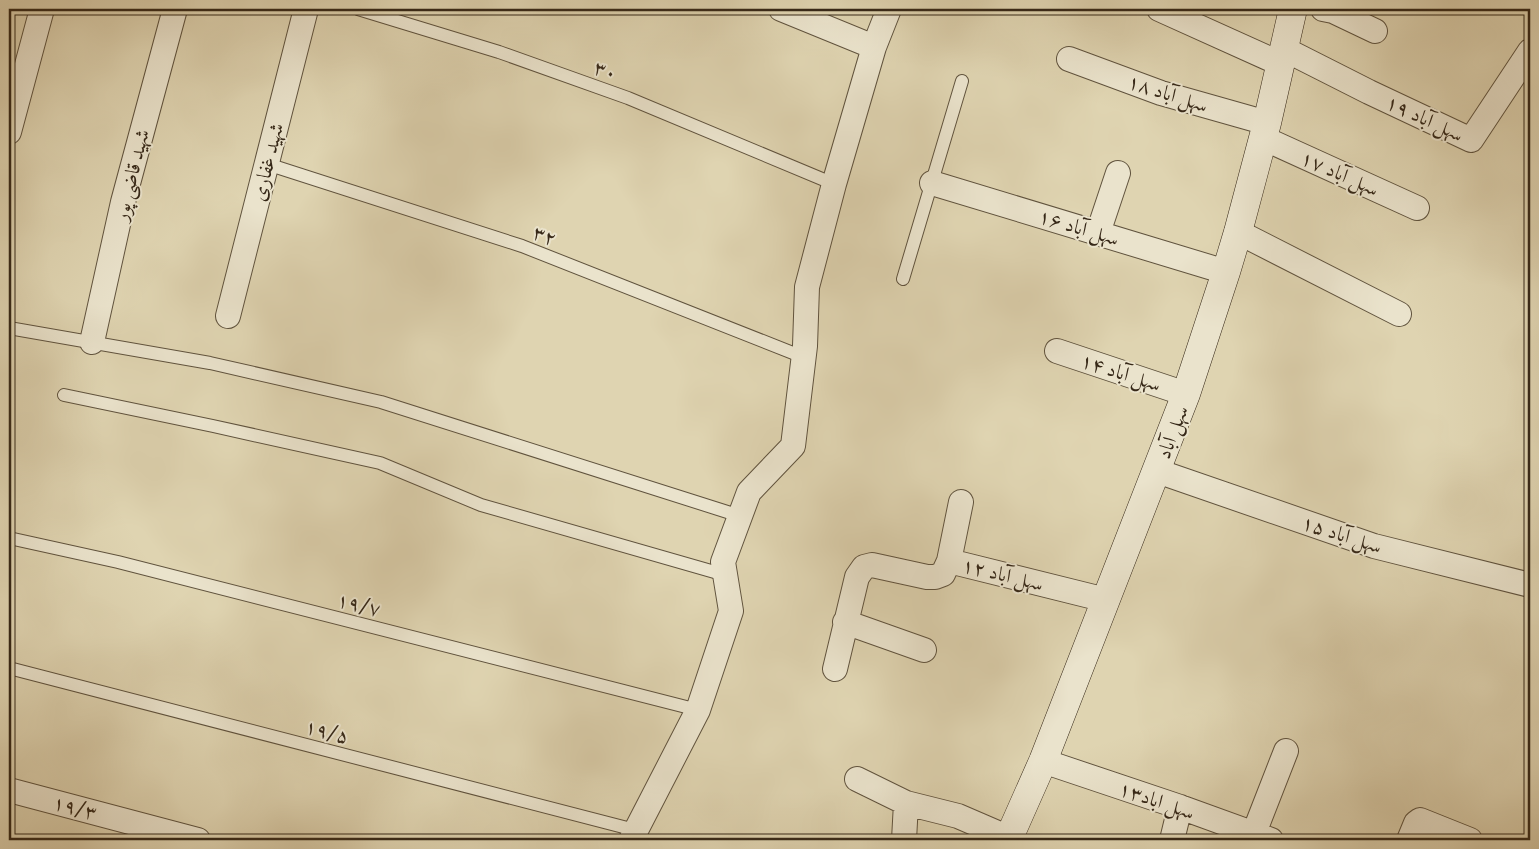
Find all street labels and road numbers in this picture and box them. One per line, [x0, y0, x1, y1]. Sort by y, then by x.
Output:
street label: ۳۰ [590, 52, 622, 87]
street label: سهل آباد ۱۸ [1124, 66, 1212, 120]
street label: سهل آباد ۱۹ [1381, 87, 1469, 149]
street label: شهید غفاری [243, 120, 290, 204]
street label: شهید قاضی پور [105, 126, 157, 226]
street label: سهل آباد ۱۷ [1296, 142, 1384, 204]
street label: سهل آباد ۱۶ [1035, 201, 1123, 253]
street label: ۳۲ [529, 217, 561, 252]
street label: سهل آباد ۱۴ [1077, 345, 1165, 399]
street label: سهل آباد [1148, 401, 1196, 463]
street label: سهل آباد ۱۵ [1298, 507, 1386, 561]
street label: سهل آباد ۱۲ [959, 549, 1047, 599]
street label: ۱۹/۷ [334, 584, 384, 623]
street label: ۱۹/۵ [302, 711, 352, 750]
street label: سهل اباد۱۳ [1115, 773, 1199, 827]
street label: ۱۹/۳ [50, 787, 100, 826]

